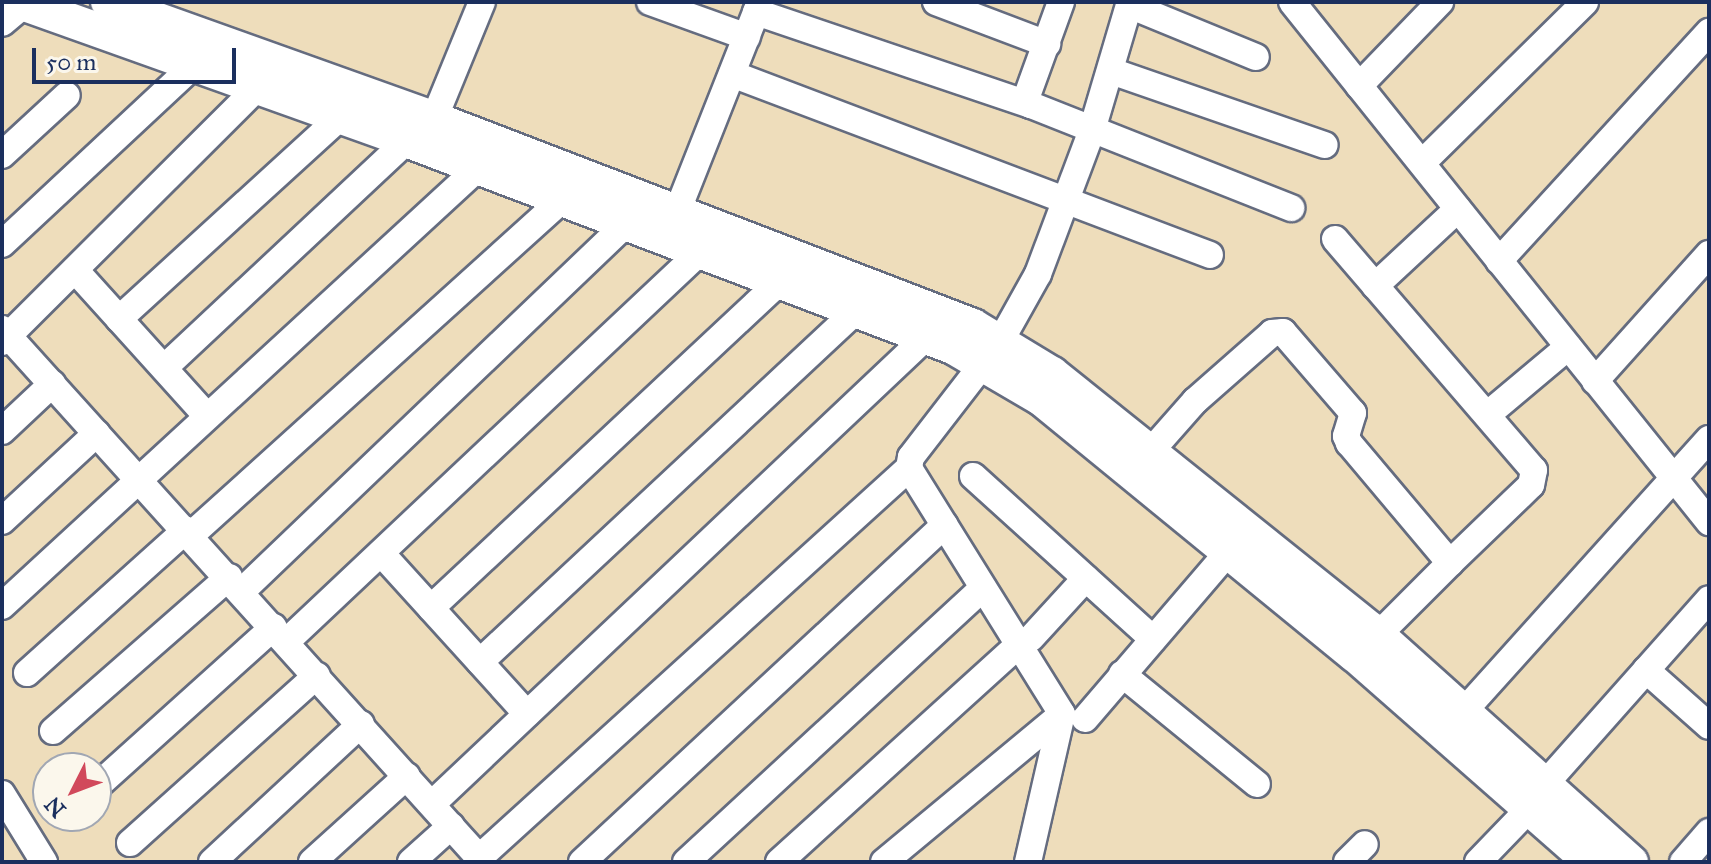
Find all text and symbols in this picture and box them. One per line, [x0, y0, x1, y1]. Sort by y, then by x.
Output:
scale bar [36, 32, 240, 82]
text: 50 m [46, 47, 96, 77]
north arrow [32, 752, 112, 832]
text: N [39, 791, 72, 823]

